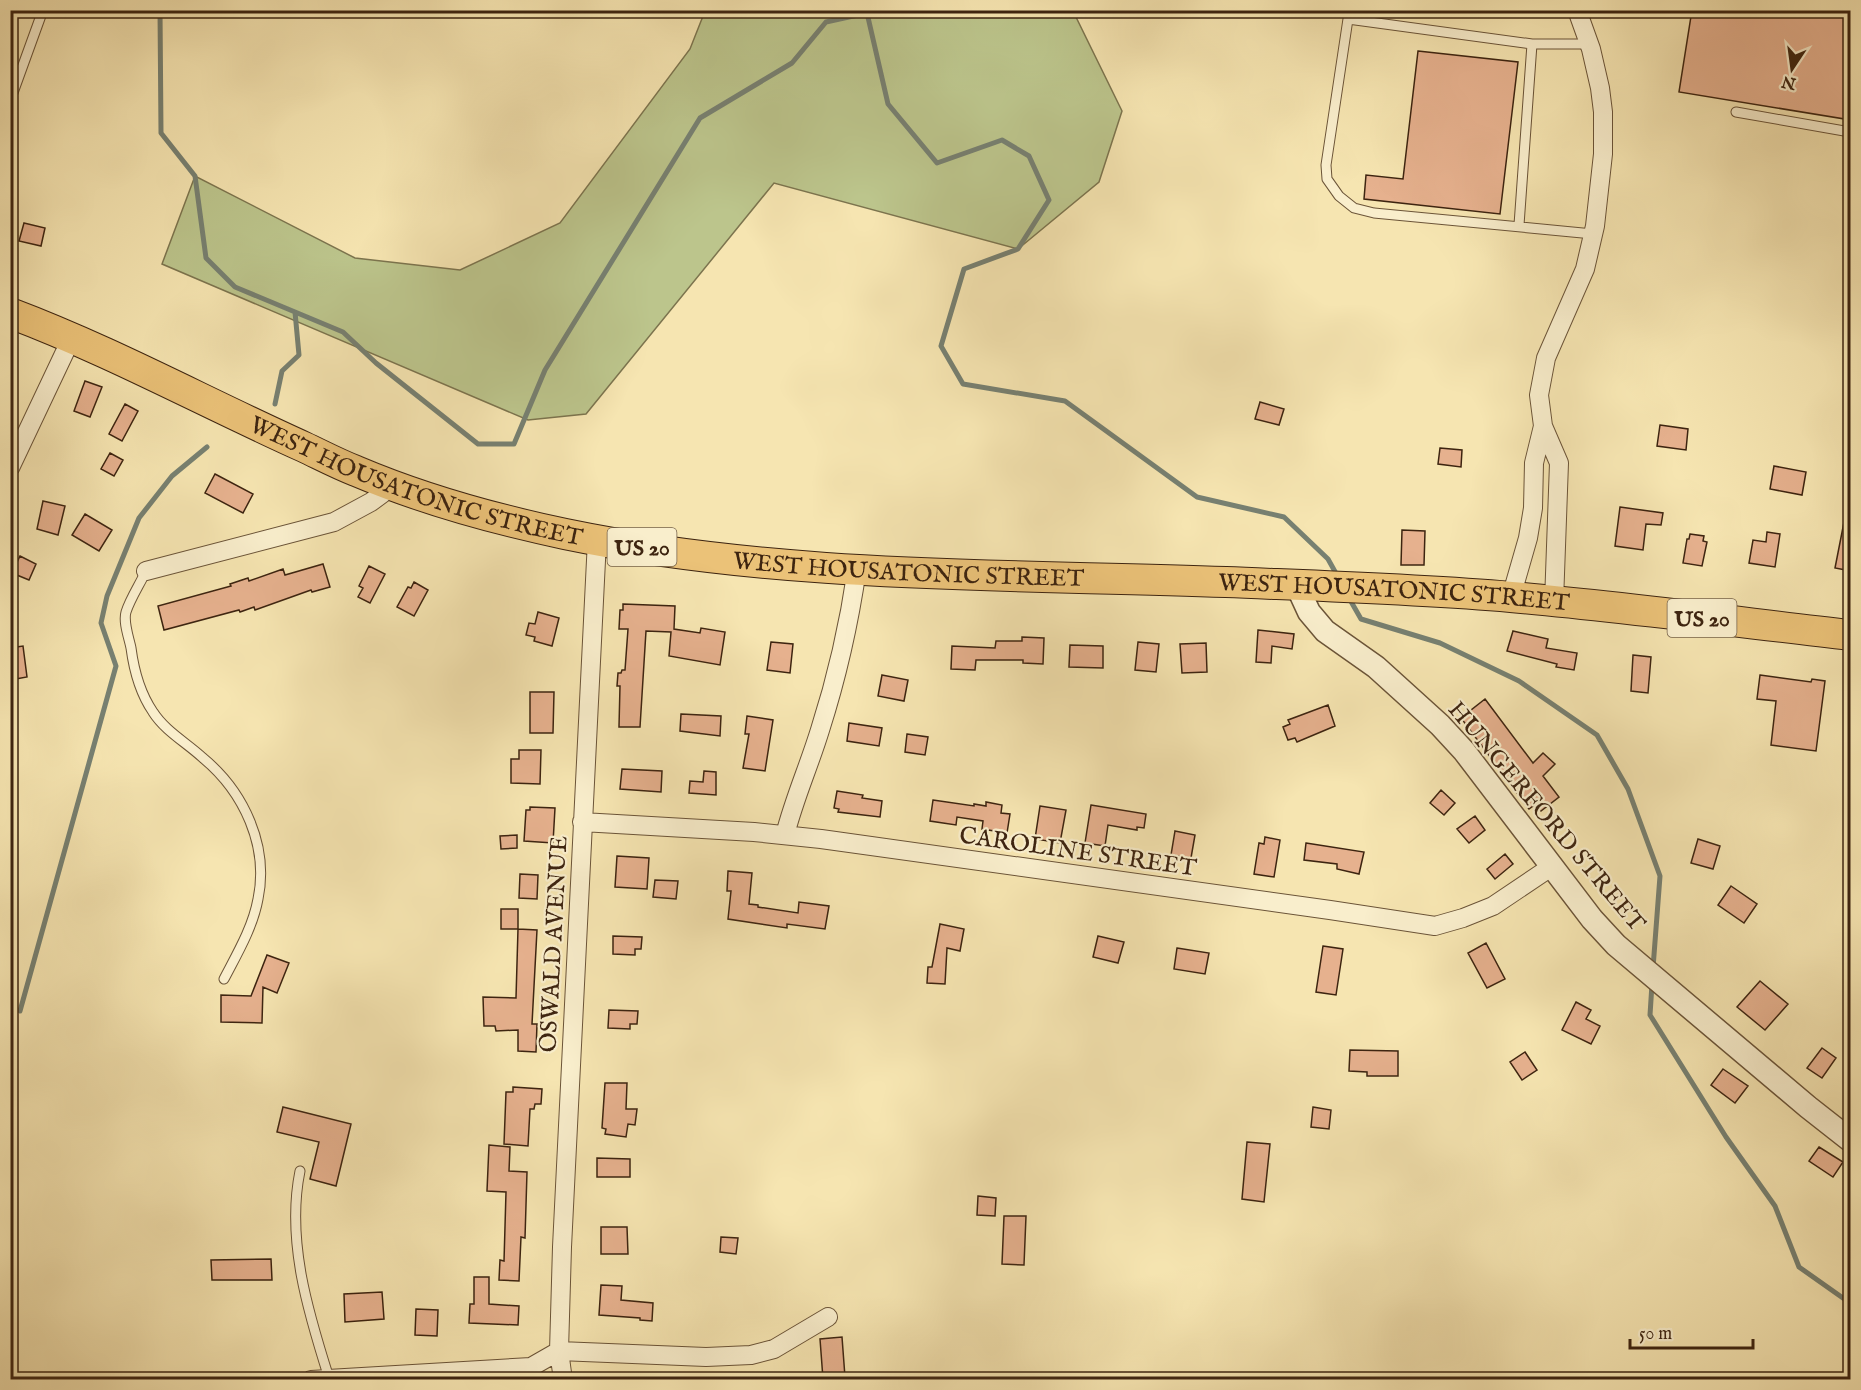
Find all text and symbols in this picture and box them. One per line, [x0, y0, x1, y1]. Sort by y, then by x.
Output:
north arrow [1762, 39, 1822, 99]
text: N [1780, 70, 1799, 93]
street label: WEST HOUSATONIC STREET [244, 410, 586, 554]
road number: US 20 [608, 528, 676, 566]
street label: WEST HOUSATONIC STREET [731, 546, 1085, 595]
street label: WEST HOUSATONIC STREET [1218, 568, 1571, 620]
road number: US 20 [1668, 599, 1736, 637]
street label: HUNGERFORD STREET [1440, 695, 1652, 939]
street label: CAROLINE STREET [957, 820, 1199, 885]
street label: OSWALD AVENUE [533, 835, 576, 1053]
scale bar [1630, 1312, 1753, 1350]
text: 50 m [1639, 1323, 1672, 1346]

